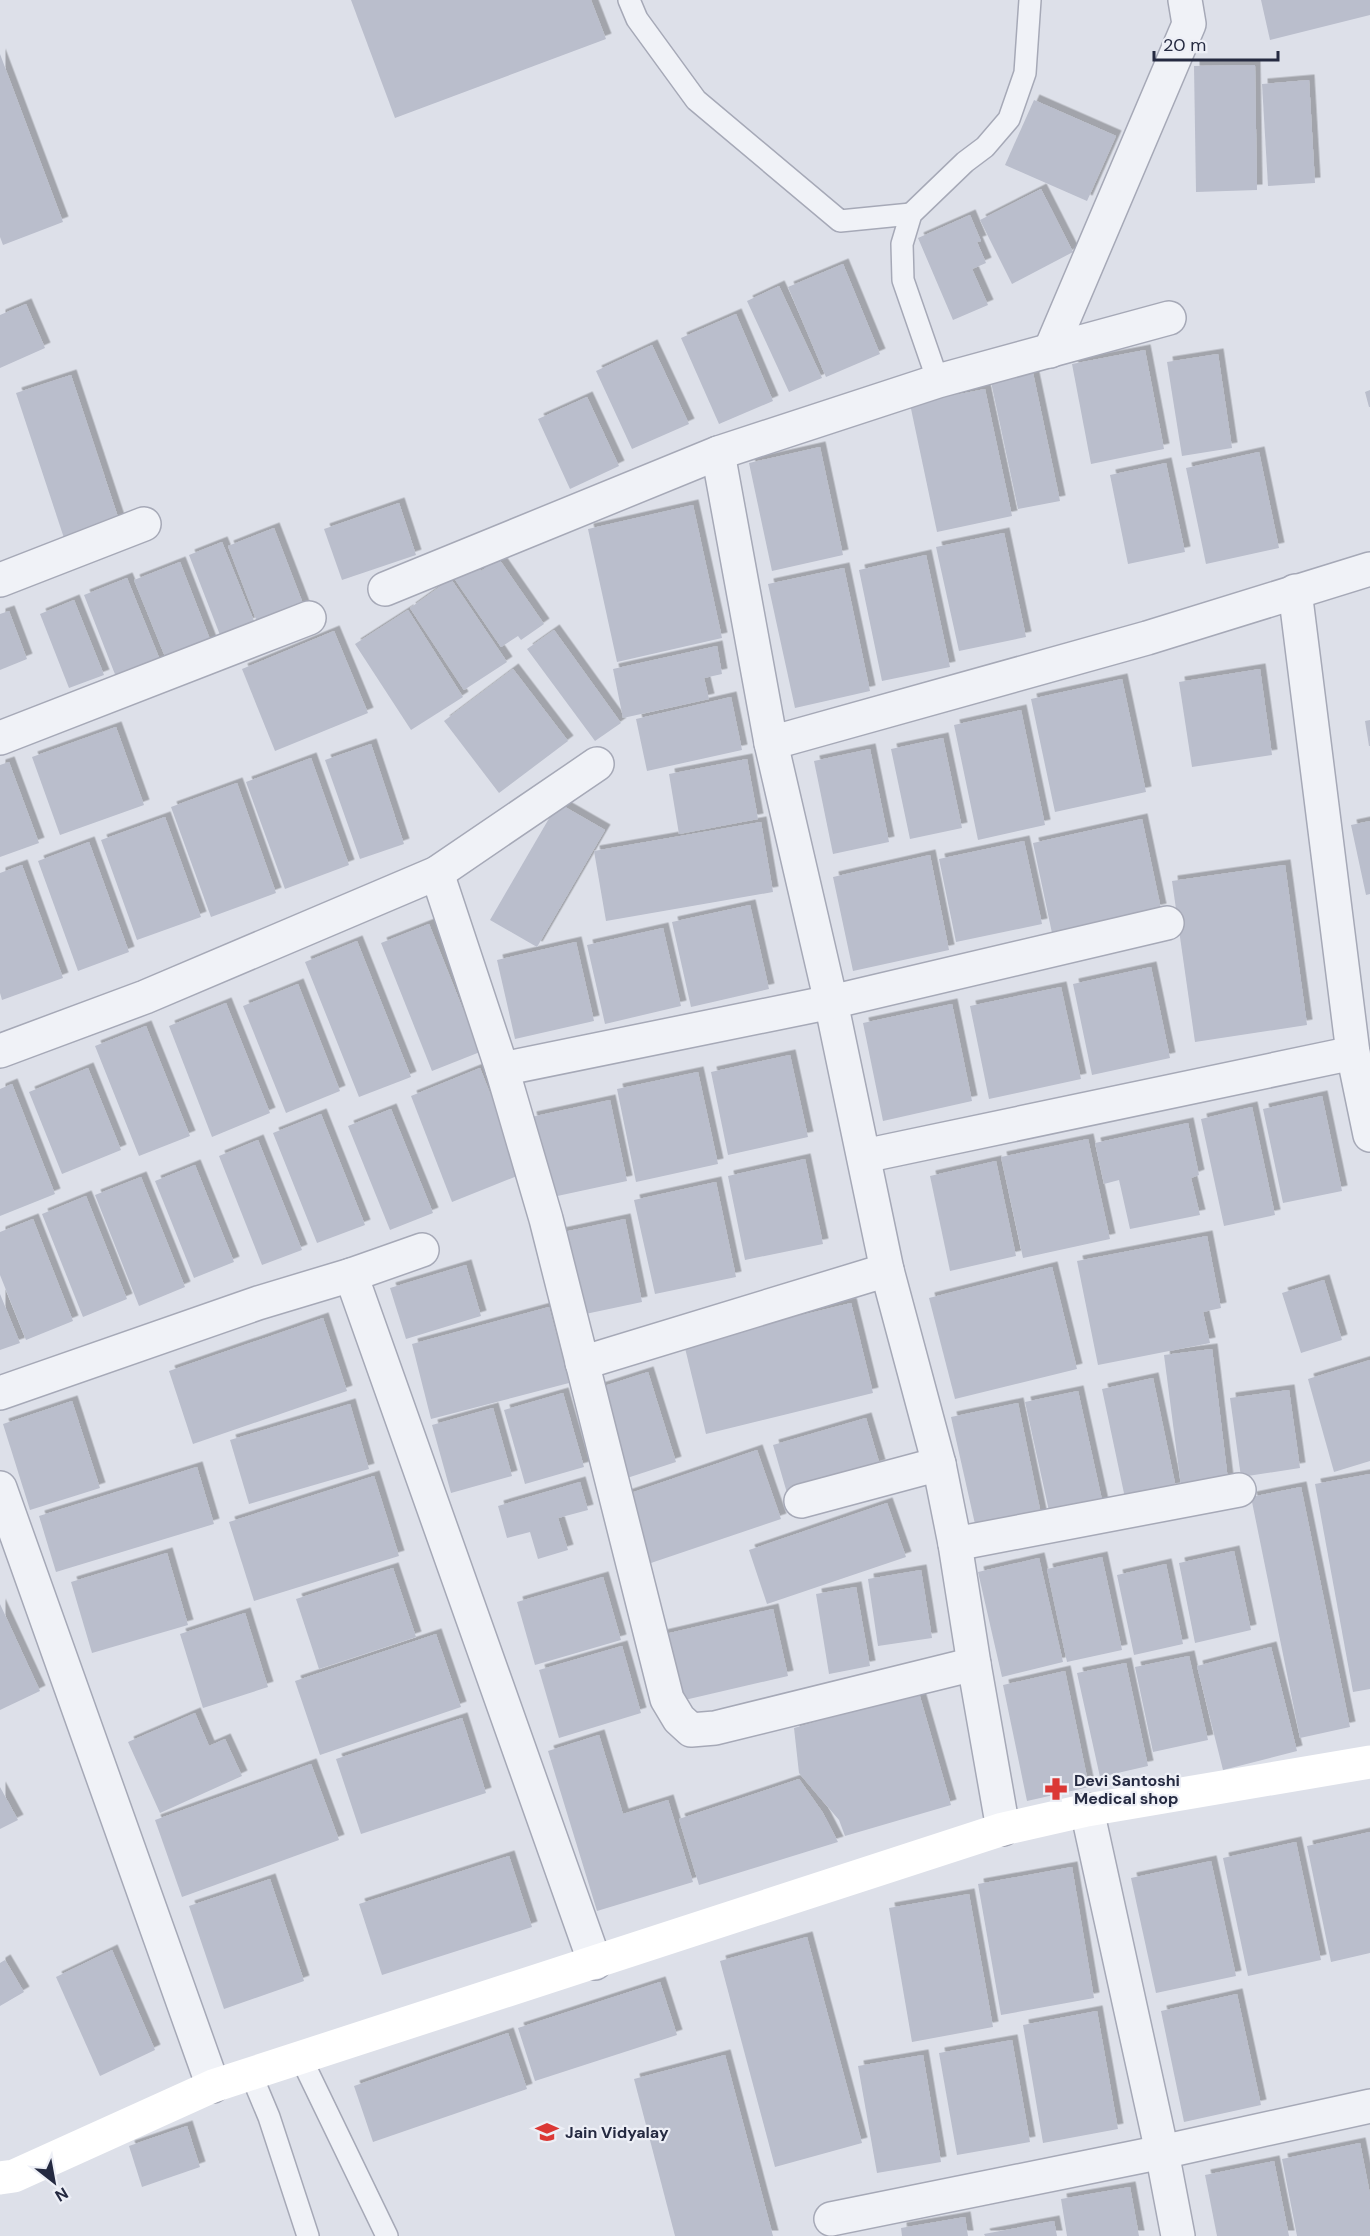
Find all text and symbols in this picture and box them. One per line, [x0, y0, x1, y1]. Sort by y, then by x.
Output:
scale bar [1154, 24, 1278, 62]
text: 20 m [1163, 33, 1206, 57]
place label: Devi Santoshi Medical shop [1074, 1770, 1180, 1809]
pharmacy icon: Devi Santoshi Medical shop [1043, 1776, 1069, 1802]
school or university icon: Jain Vidyalay [534, 2119, 560, 2145]
place label: Jain Vidyalay [565, 2122, 669, 2143]
north arrow [24, 2152, 84, 2212]
text: N [51, 2182, 72, 2206]

